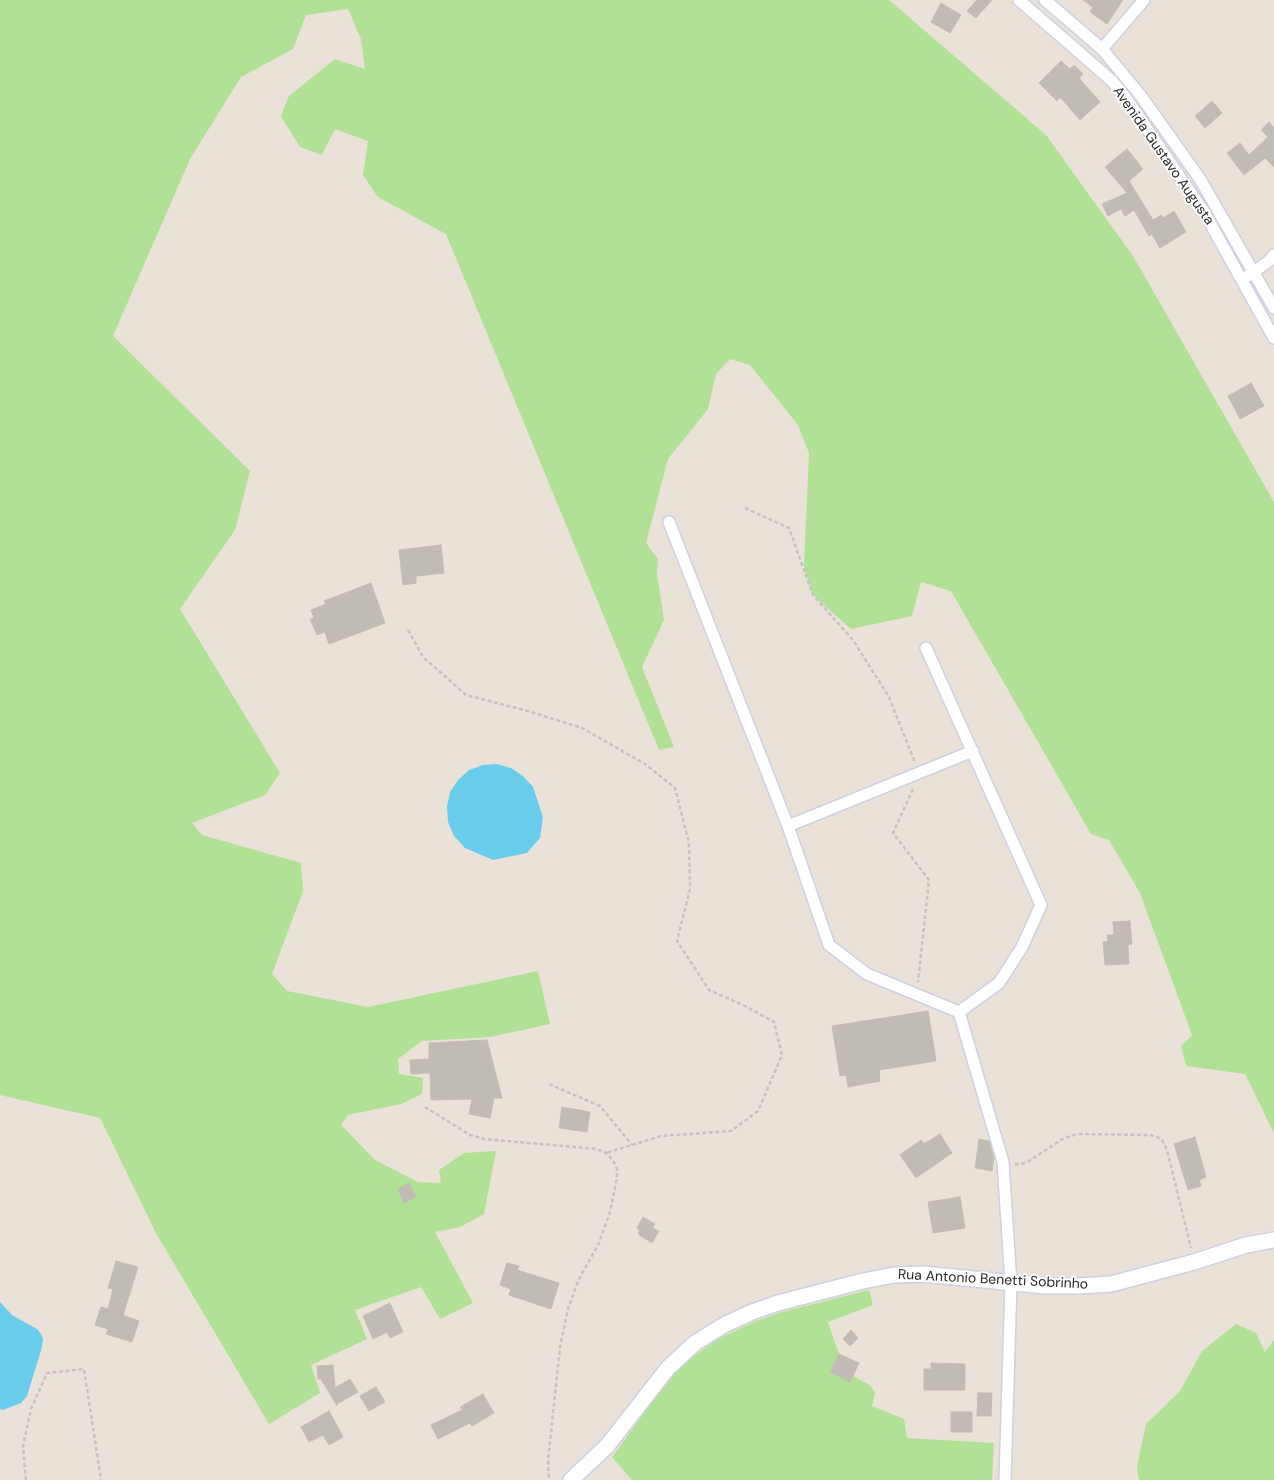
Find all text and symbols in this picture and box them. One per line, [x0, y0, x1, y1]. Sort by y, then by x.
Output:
street label: Avenida Gustavo Augusta [1109, 84, 1217, 228]
street label: Rua Antonio Benetti Sobrinho [898, 1267, 1088, 1293]

